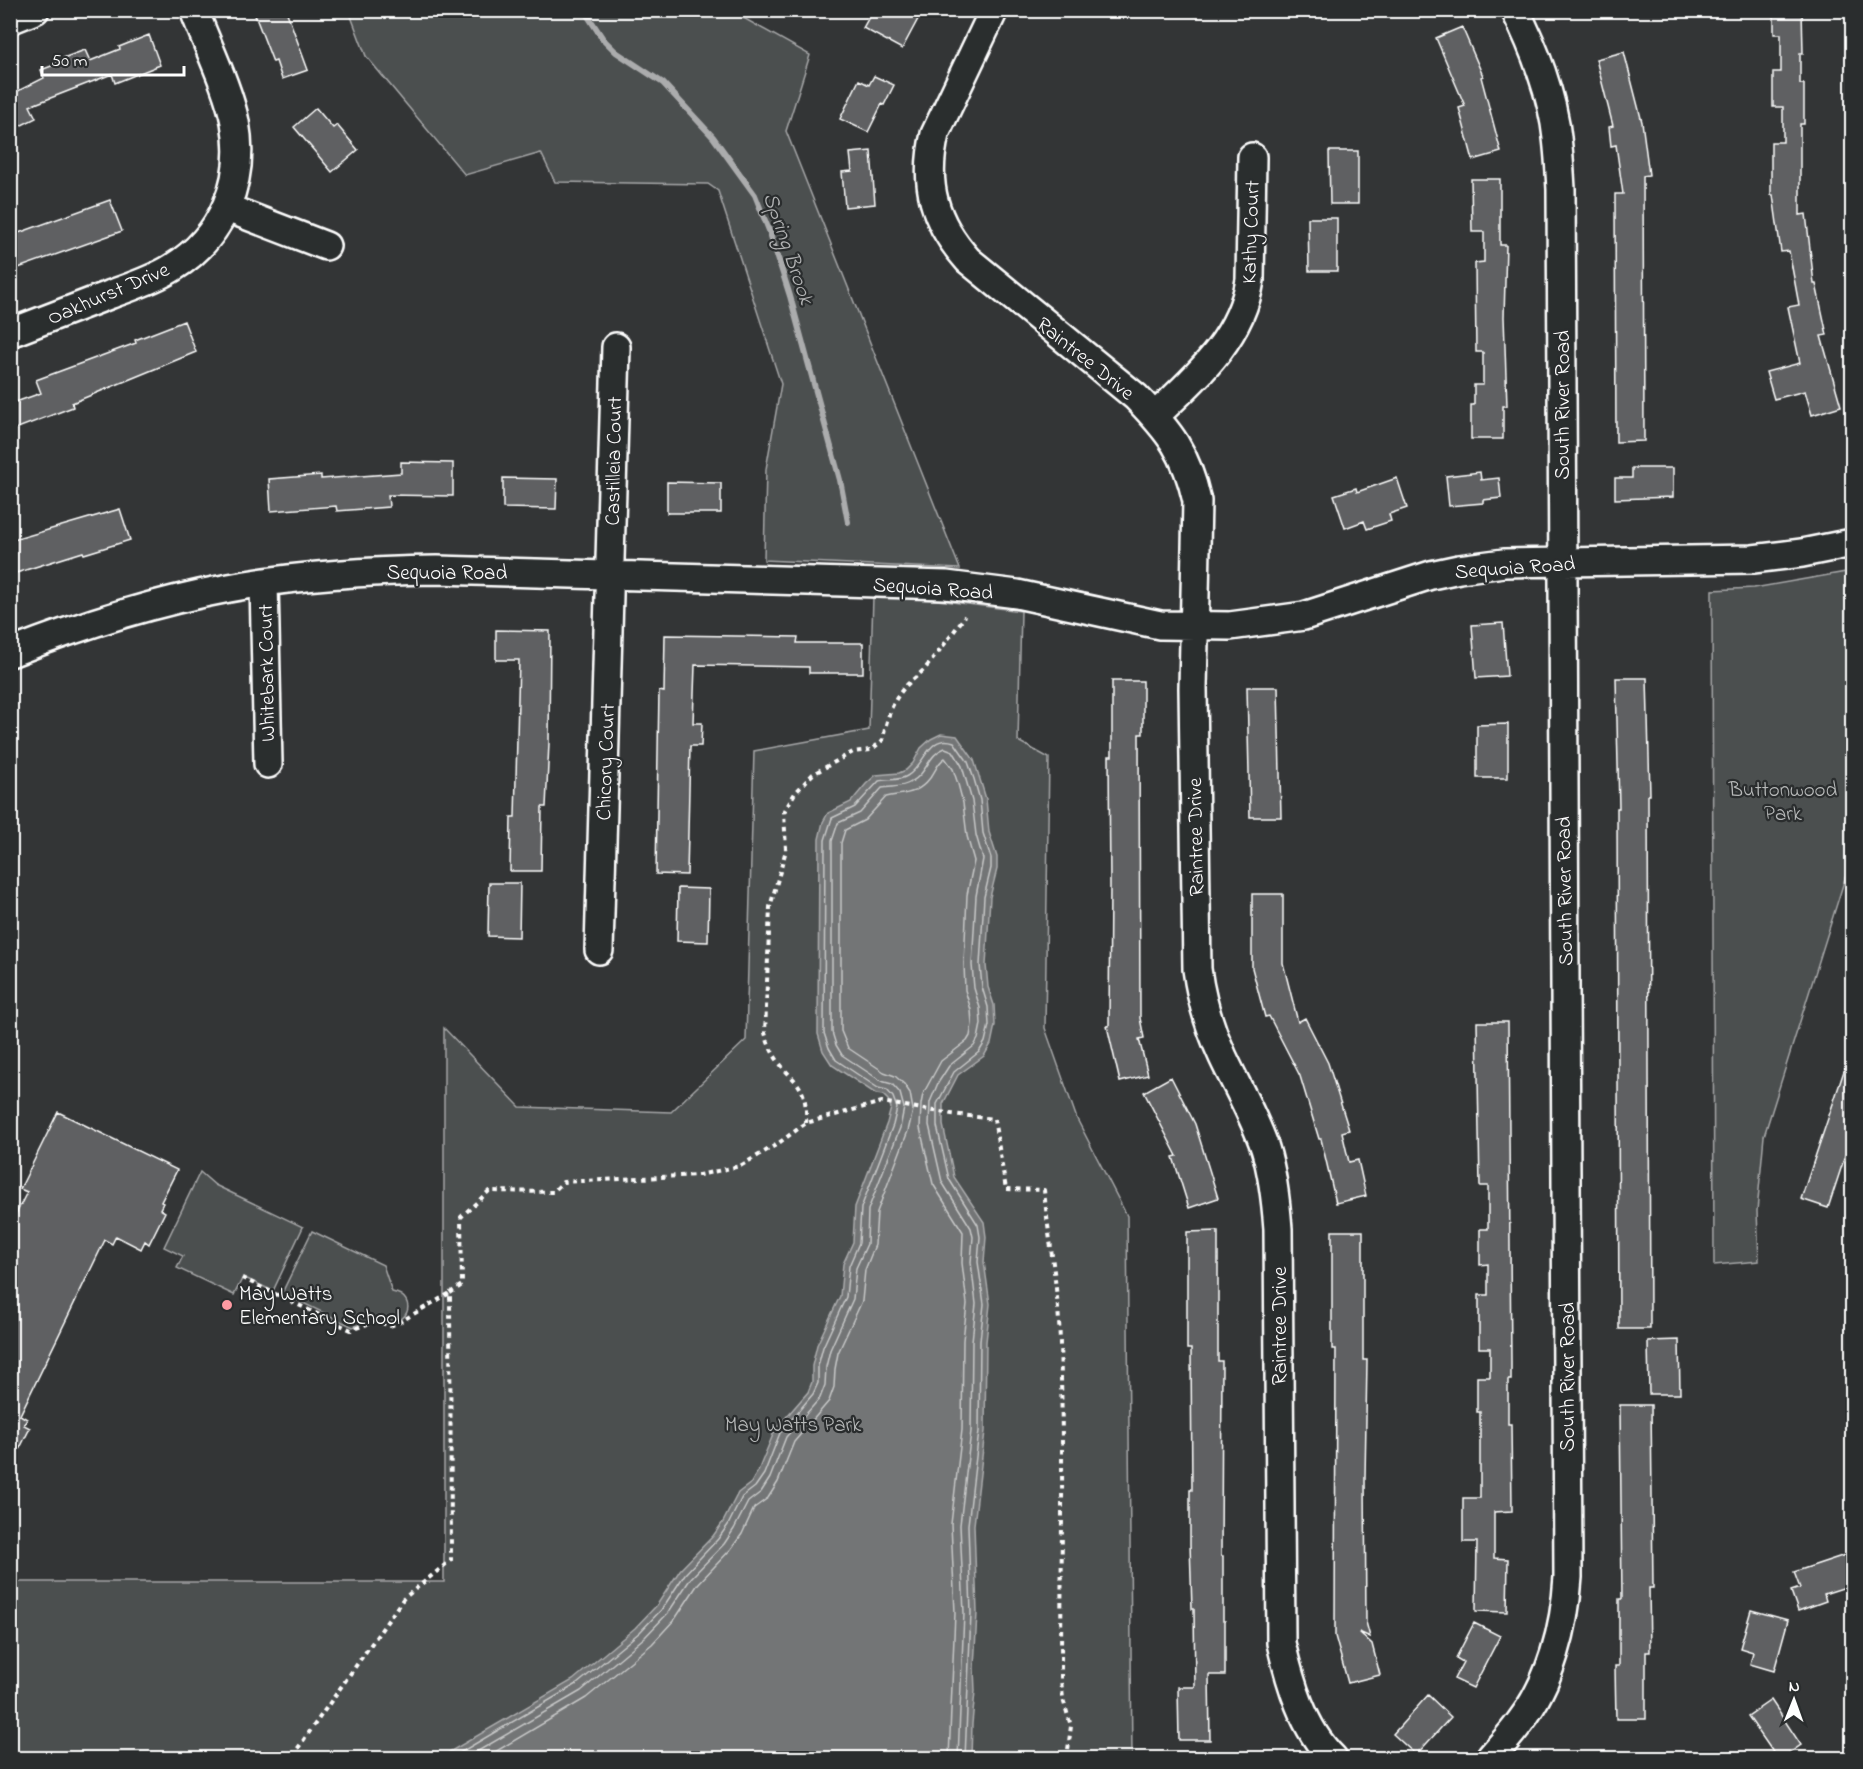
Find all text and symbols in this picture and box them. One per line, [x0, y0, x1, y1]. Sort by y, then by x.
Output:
scale bar [42, 39, 184, 77]
text: 50 m [51, 49, 88, 75]
street label: Kathy Court [1235, 180, 1271, 284]
water label: Spring Brook [753, 189, 822, 311]
street label: Oakhurst Drive [43, 255, 175, 334]
street label: Raintree Drive [1029, 311, 1141, 409]
street label: South River Road [1549, 330, 1579, 480]
street label: Castilleia Court [599, 396, 631, 526]
street label: Sequoia Road [1454, 550, 1577, 588]
street label: Sequoia Road [387, 559, 507, 589]
street label: Sequoia Road [872, 571, 994, 609]
street label: Whitebark Court [252, 604, 284, 742]
street label: Chicory Court [590, 703, 626, 821]
park label: Buttonwood Park [1728, 776, 1838, 830]
street label: Raintree Drive [1181, 777, 1213, 897]
street label: South River Road [1550, 816, 1582, 966]
street label: Raintree Drive [1266, 1266, 1296, 1385]
place label: May Watts Elementary School [239, 1280, 400, 1336]
marker: May Watts Elementary School [220, 1298, 234, 1312]
street label: South River Road [1554, 1302, 1584, 1452]
park label: May Watts Park [725, 1411, 862, 1443]
north arrow [1764, 1670, 1824, 1730]
text: N [1789, 1675, 1800, 1699]

